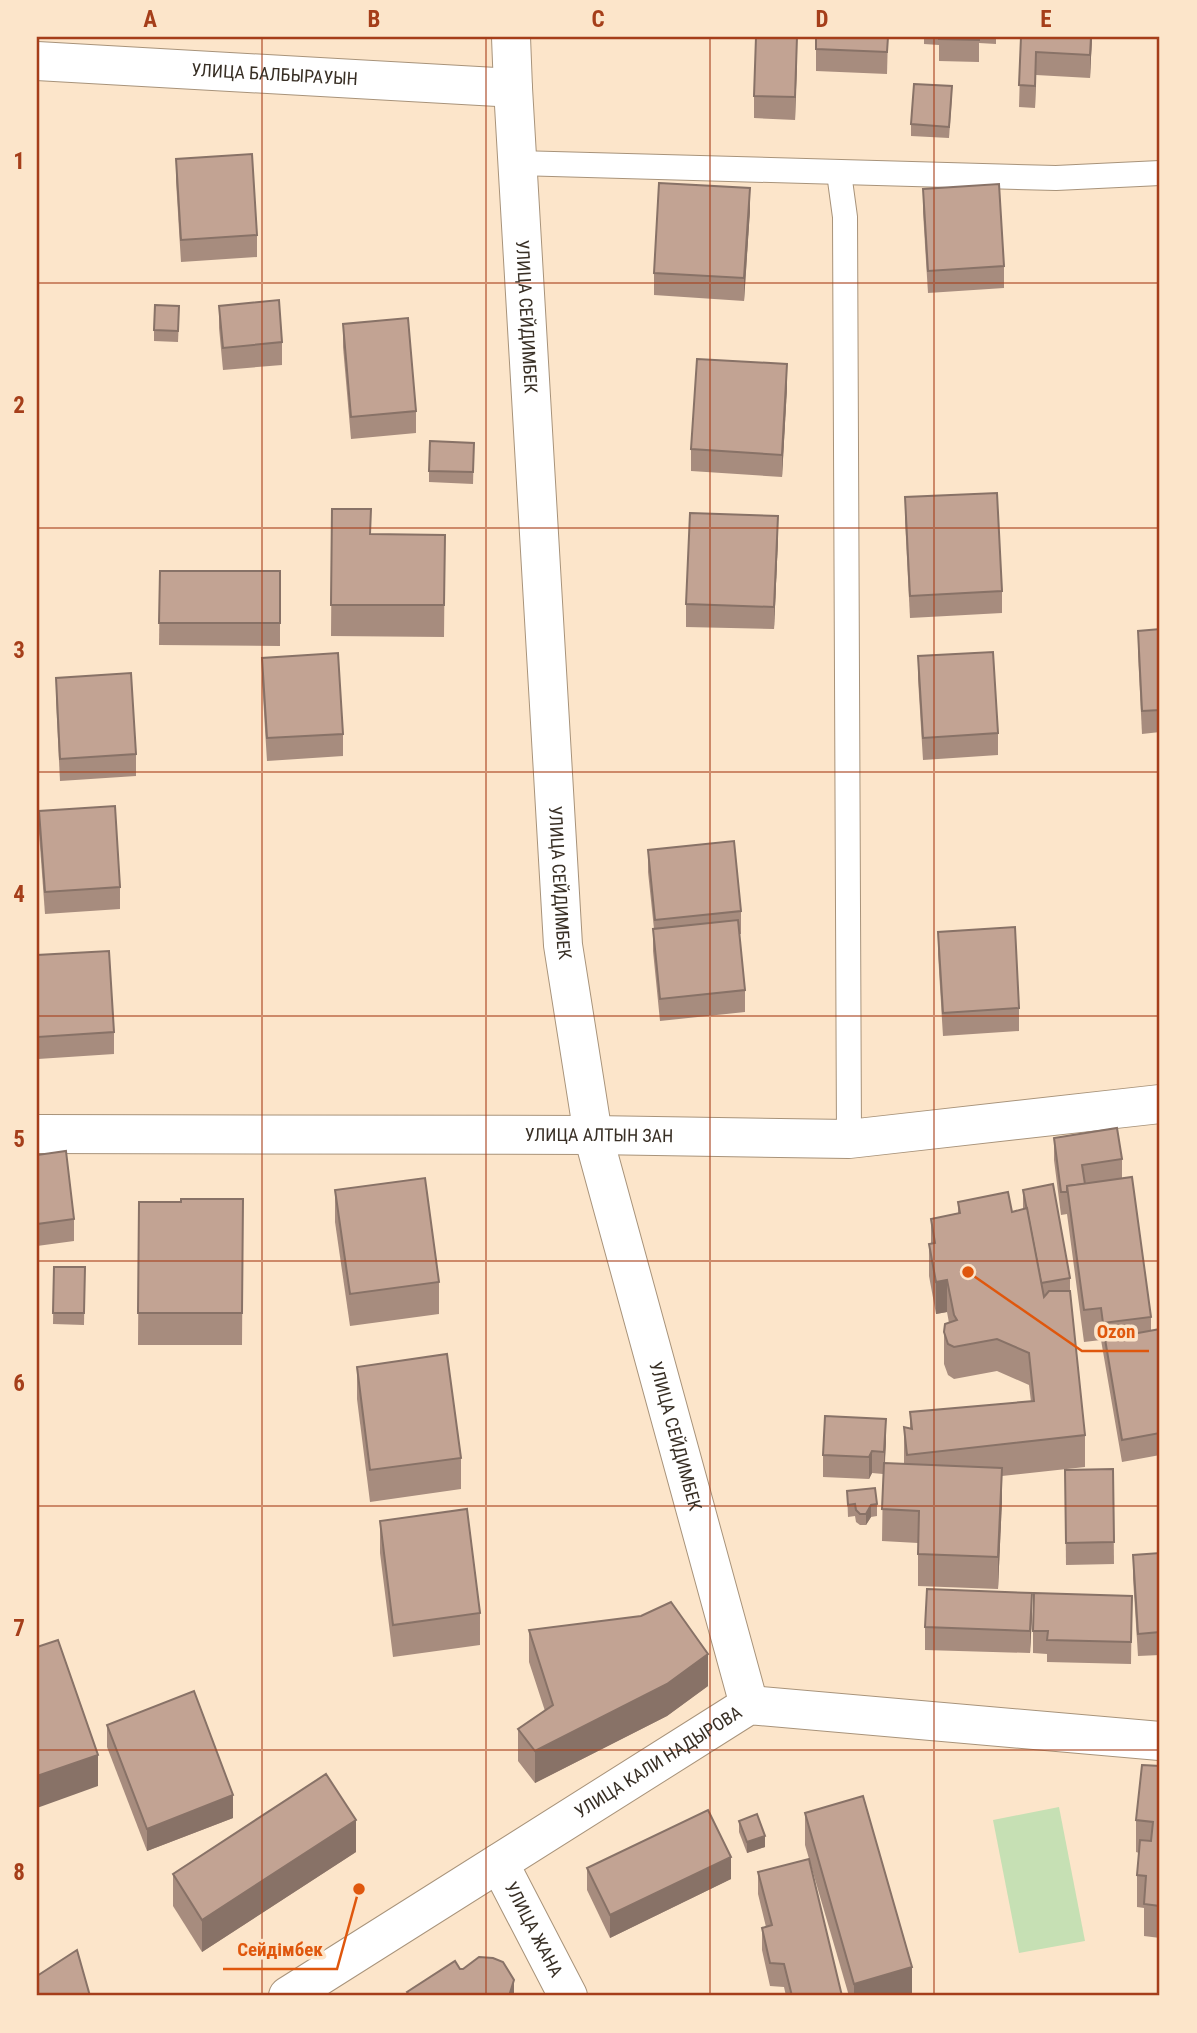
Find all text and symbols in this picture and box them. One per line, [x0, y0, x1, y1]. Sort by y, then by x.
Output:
text: A [143, 6, 157, 33]
text: B [368, 6, 380, 33]
text: C [591, 6, 605, 33]
text: D [816, 6, 829, 33]
text: E [1040, 6, 1052, 33]
street label: УЛИЦА БАЛБЫРАУЫН [191, 59, 358, 89]
text: 1 [13, 148, 25, 175]
street label: УЛИЦА СЕЙДИМБЕК [512, 239, 542, 394]
text: 2 [13, 392, 25, 419]
text: 3 [13, 637, 25, 664]
street label: УЛИЦА СЕЙДИМБЕК [545, 805, 576, 961]
text: 4 [13, 881, 25, 908]
street label: УЛИЦА АЛТЫН ЗАН [525, 1124, 673, 1146]
text: 5 [13, 1126, 25, 1153]
callout: Ozon [1082, 1311, 1149, 1351]
text: Ozon [1097, 1320, 1135, 1343]
street label: УЛИЦА СЕЙДИМБЕК [645, 1359, 706, 1513]
text: 6 [13, 1370, 25, 1397]
text: 7 [13, 1615, 25, 1642]
street label: УЛИЦА КАЛИ НАДЫРОВА [571, 1701, 746, 1822]
text: 8 [13, 1859, 25, 1886]
street label: УЛИЦА ЖАНА [501, 1878, 568, 1981]
callout: Сейдімбек [223, 1929, 337, 1969]
text: Сейдімбек [237, 1938, 323, 1961]

